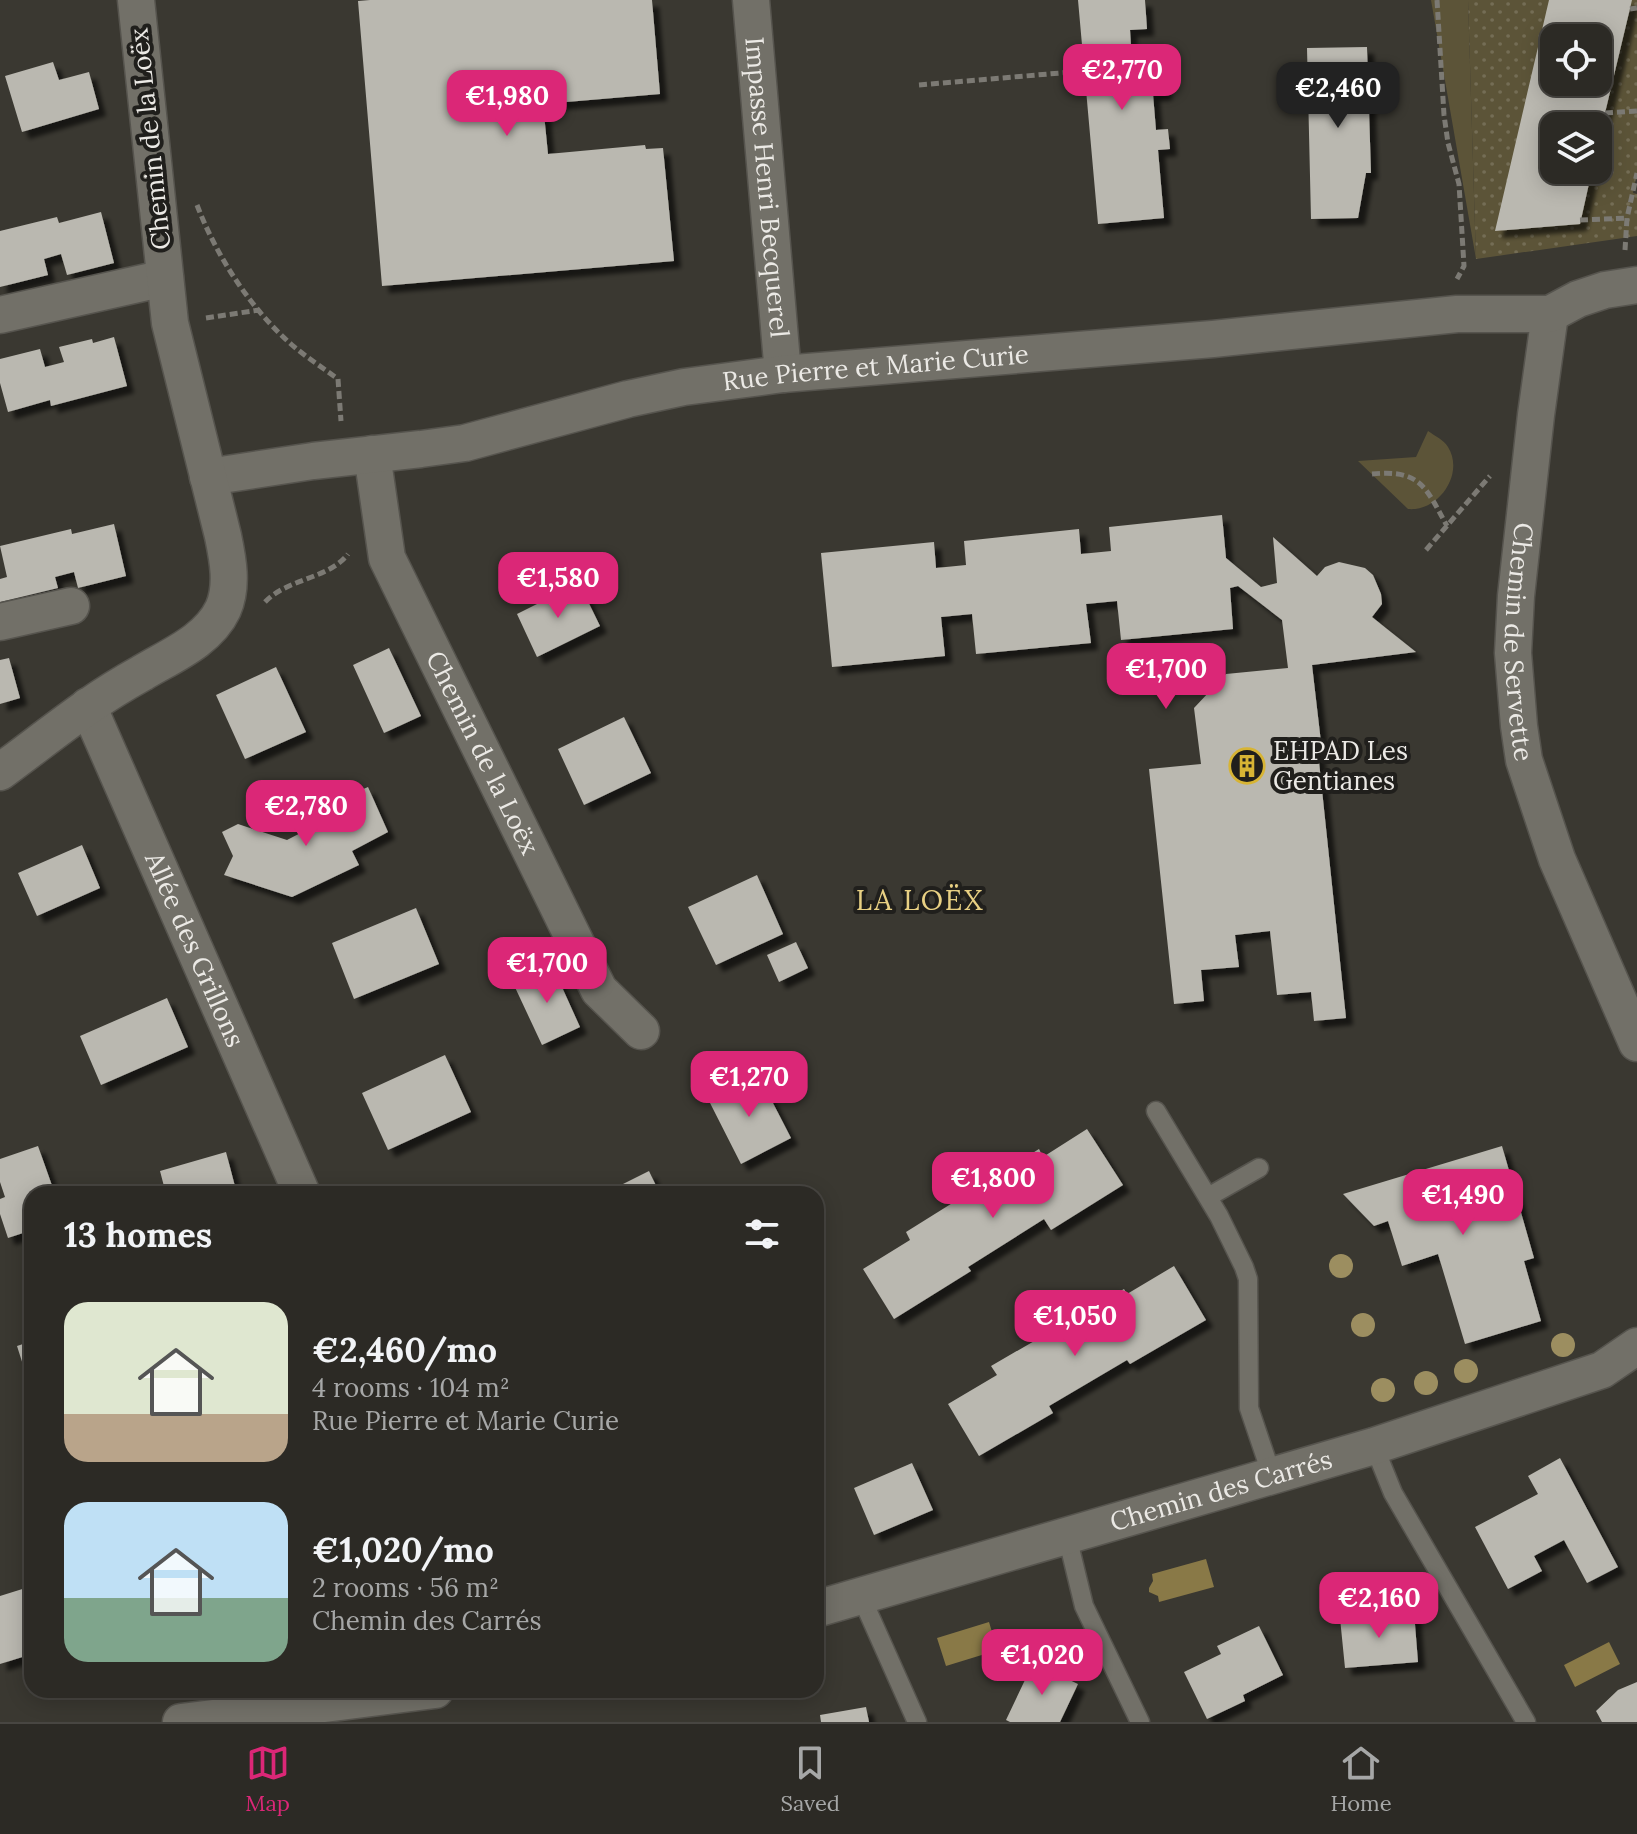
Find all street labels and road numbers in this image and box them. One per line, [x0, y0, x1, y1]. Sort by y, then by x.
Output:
street label: Chemin de la Loëx [121, 26, 178, 252]
street label: Impasse Henri Becquerel [738, 36, 797, 339]
street label: Rue Pierre et Marie Curie [720, 337, 1030, 398]
street label: Chemin de Servette [1497, 521, 1541, 763]
street label: Chemin de la Loëx [419, 645, 547, 860]
street label: Allée des Grillons [138, 846, 252, 1052]
street label: Chemin des Carrés [1106, 1442, 1336, 1538]

